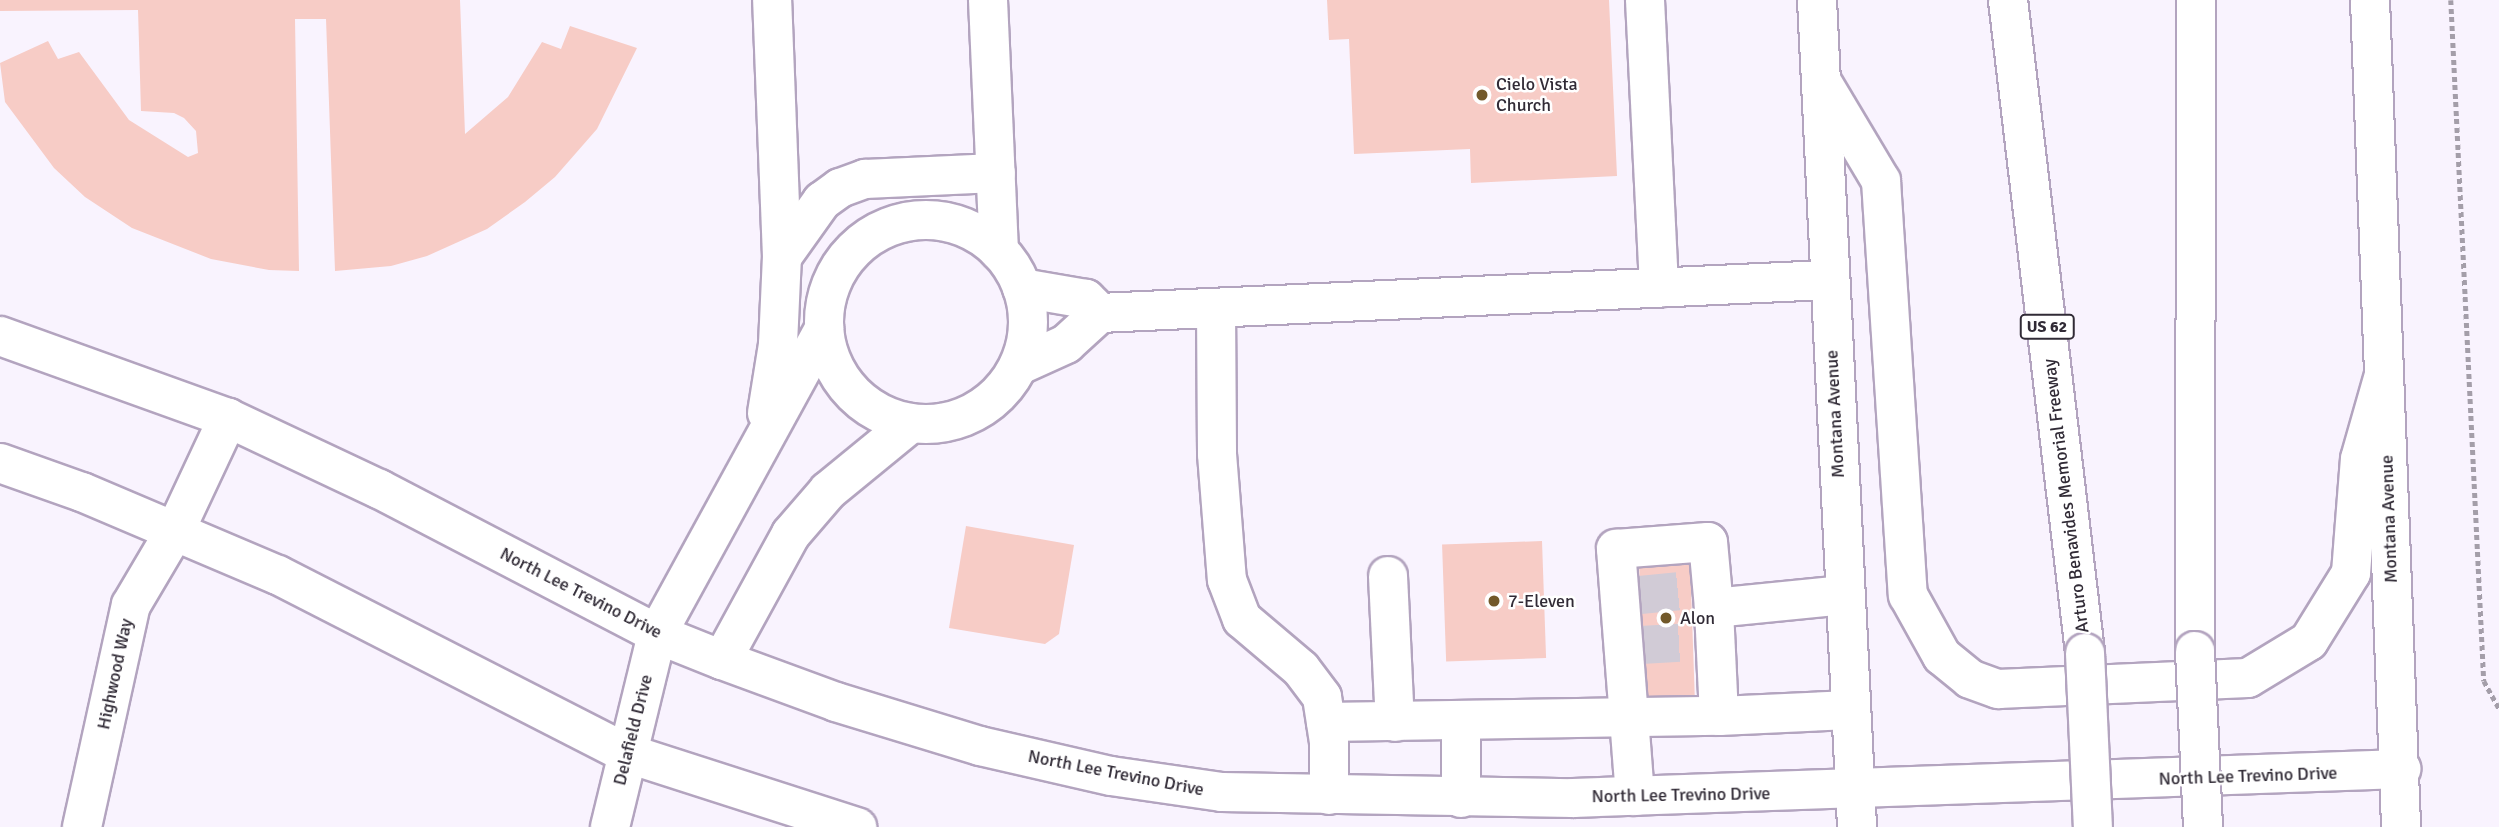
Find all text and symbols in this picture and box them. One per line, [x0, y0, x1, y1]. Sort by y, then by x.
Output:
place label: Cielo Vista Church [1496, 74, 1578, 116]
marker: Cielo Vista Church [1474, 87, 1490, 103]
road number: US 62 [2019, 314, 2075, 340]
street label: Montana Avenue [1821, 349, 1849, 479]
street label: Arturo Benavides Memorial Freeway [2038, 358, 2094, 634]
street label: Montana Avenue [2376, 454, 2402, 584]
street label: North Lee Trevino Drive [496, 543, 666, 643]
place label: 7-Eleven [1508, 590, 1575, 612]
marker: 7-Eleven [1486, 593, 1502, 609]
place label: Alon [1680, 607, 1715, 629]
marker: Alon [1658, 610, 1674, 626]
street label: Highwood Way [93, 616, 137, 732]
street label: Delafield Drive [609, 672, 657, 788]
street label: North Lee Trevino Drive [1026, 745, 1206, 801]
street label: North Lee Trevino Drive [2158, 762, 2338, 790]
street label: North Lee Trevino Drive [1591, 783, 1771, 807]

